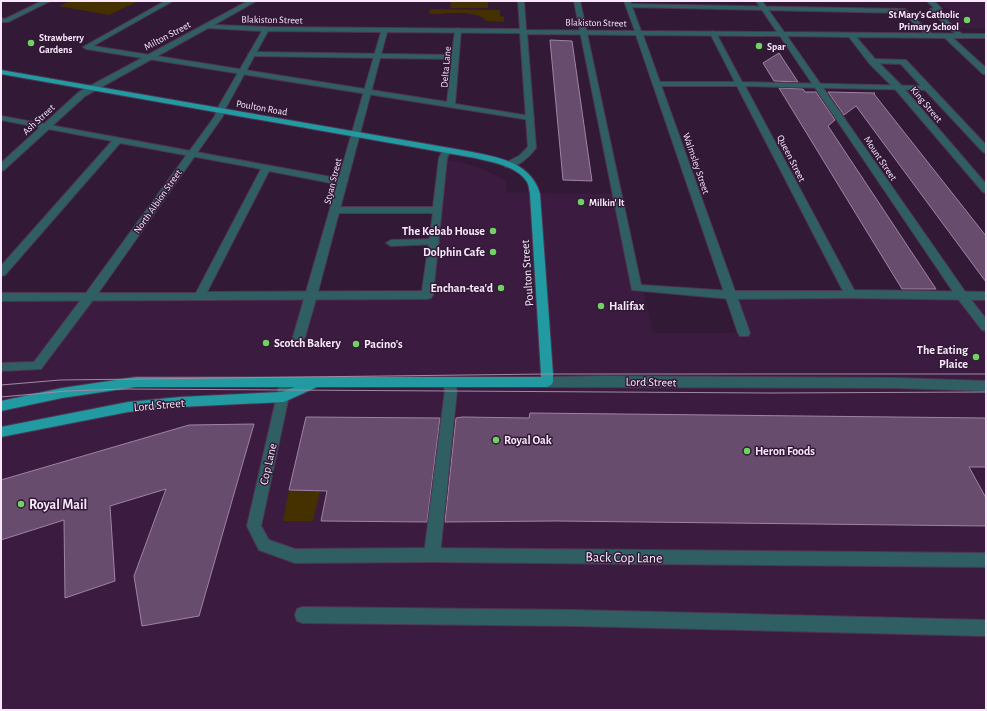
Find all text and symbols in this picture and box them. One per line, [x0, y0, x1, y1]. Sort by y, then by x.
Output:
place label: St Mary's Catholic Primary School [888, 10, 959, 32]
street label: Blakiston Street [241, 14, 304, 26]
marker: St Mary's Catholic Primary School [962, 15, 972, 25]
street label: Blakiston Street [565, 17, 628, 29]
street label: Milton Street [143, 19, 193, 52]
place label: Strawberry Gardens [39, 33, 84, 55]
marker: Strawberry Gardens [26, 38, 36, 48]
marker: Spar [754, 41, 764, 51]
place label: Spar [767, 42, 786, 52]
street label: Delta Lane [439, 46, 453, 88]
street label: King Street [909, 85, 944, 125]
street label: Poulton Road [235, 99, 288, 117]
street label: Ash Street [21, 102, 57, 137]
street label: Walmsley Street [681, 132, 711, 196]
street label: Queen Street [775, 133, 808, 184]
street label: Mount Street [862, 135, 899, 183]
street label: Styan Street [322, 156, 344, 205]
street label: North Albion Street [132, 167, 184, 235]
marker: Milkin' It [576, 197, 586, 207]
place label: Milkin' It [589, 198, 625, 208]
place label: The Kebab House [402, 225, 485, 237]
marker: The Kebab House [488, 226, 498, 236]
street label: Poulton Street [519, 239, 535, 307]
place label: Dolphin Cafe [423, 246, 485, 258]
marker: Dolphin Cafe [488, 247, 498, 257]
place label: Enchan-tea'd [431, 282, 494, 294]
marker: Enchan-tea'd [496, 283, 506, 293]
place label: Halifax [609, 300, 645, 312]
marker: Halifax [596, 301, 606, 311]
place label: Scotch Bakery [274, 337, 341, 350]
marker: Scotch Bakery [261, 338, 271, 348]
place label: Pacino's [364, 338, 403, 350]
marker: Pacino's [351, 339, 361, 349]
place label: The Eating Plaice [917, 344, 969, 370]
marker: The Eating Plaice [971, 352, 981, 362]
street label: Lord Street [625, 376, 677, 388]
street label: Lord Street [133, 397, 185, 413]
place label: Royal Oak [504, 434, 552, 447]
marker: Royal Oak [491, 435, 501, 445]
street label: Cop Lane [257, 442, 279, 486]
place label: Heron Foods [755, 445, 815, 457]
marker: Heron Foods [742, 446, 752, 456]
place label: Royal Mail [29, 498, 87, 512]
marker: Royal Mail [16, 499, 26, 509]
street label: Back Cop Lane [585, 550, 663, 566]

